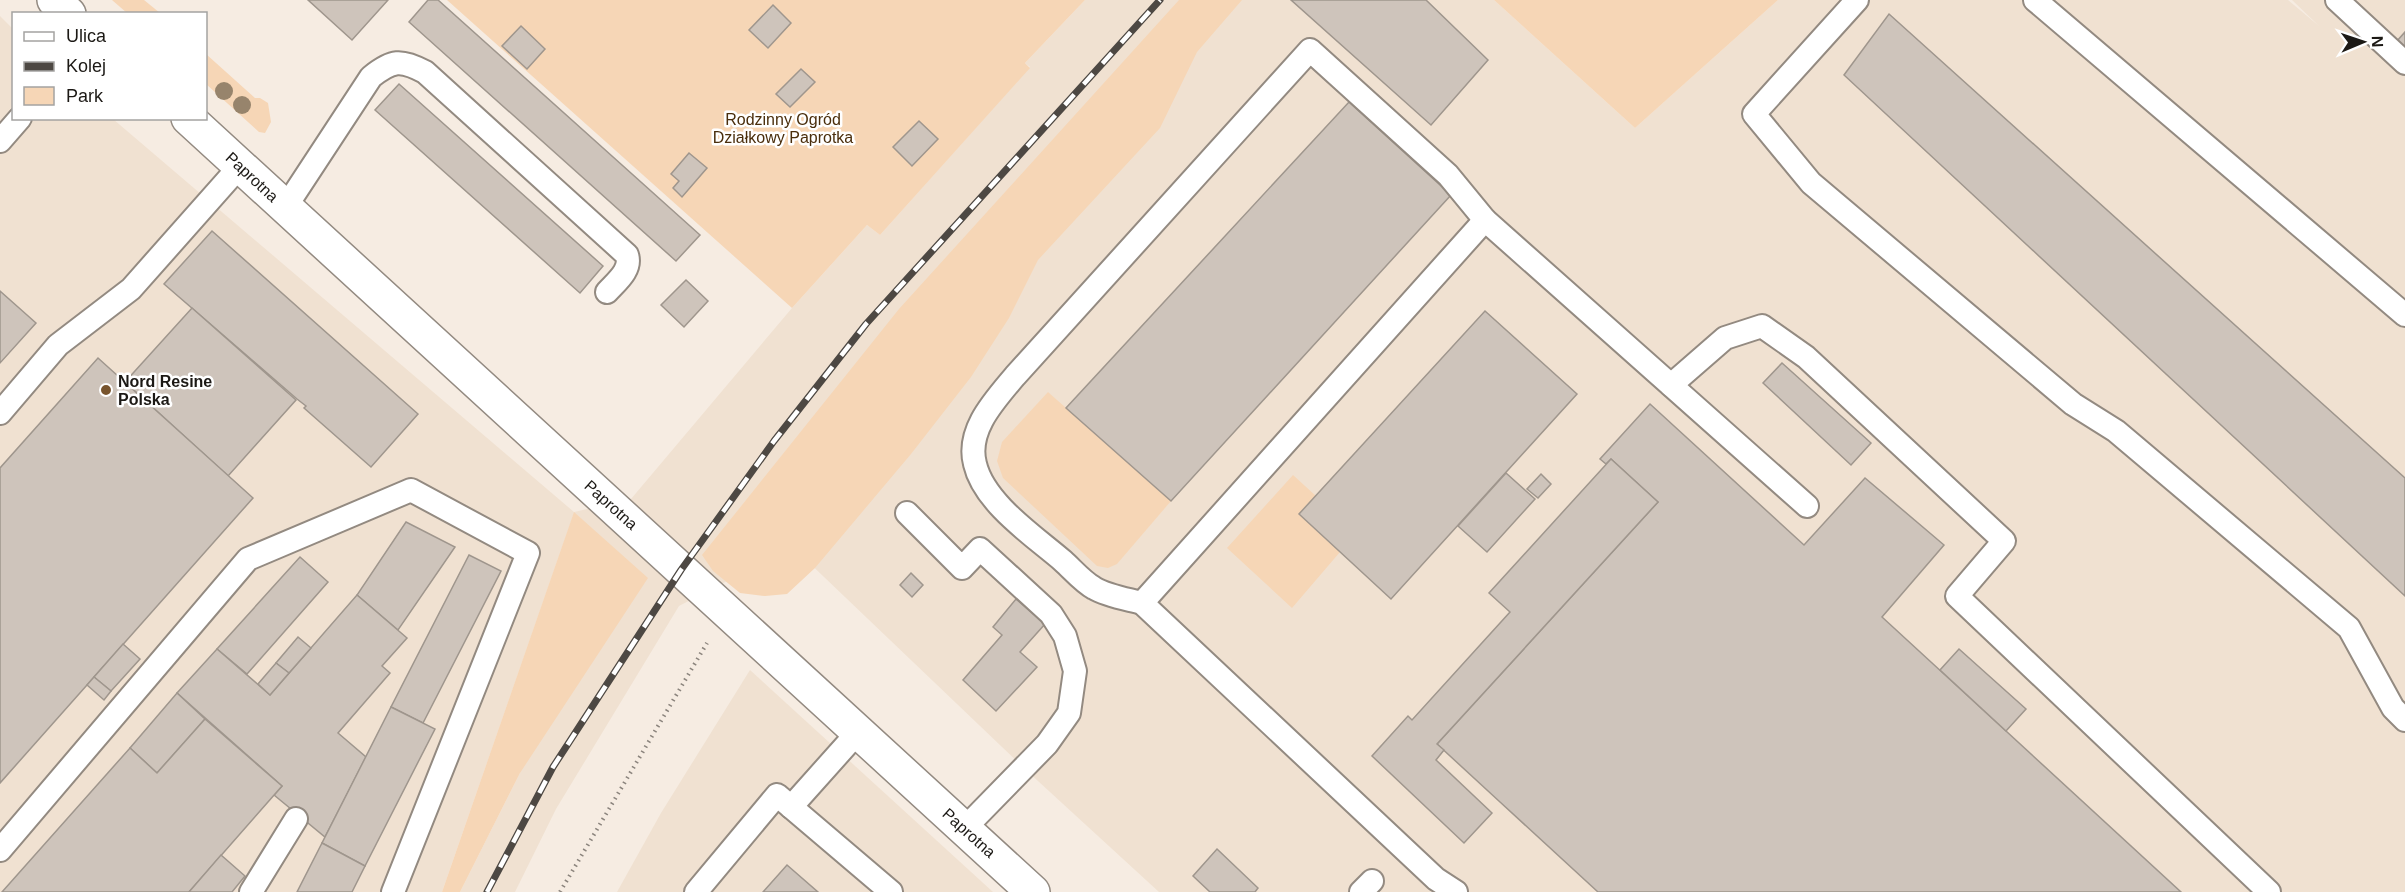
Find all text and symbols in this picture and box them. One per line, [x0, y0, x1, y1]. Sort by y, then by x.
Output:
legend [12, 12, 207, 120]
north arrow [2333, 12, 2393, 72]
text: Ulica [66, 26, 107, 46]
text: N [2369, 35, 2386, 48]
text: Kolej [66, 56, 106, 76]
text: Park [66, 86, 104, 106]
park label: Rodzinny Ogród Działkowy Paprotka [713, 111, 853, 146]
street label: Paprotna [222, 149, 282, 205]
place label: Nord Resine Polska [118, 373, 212, 408]
marker: Nord Resine Polska [99, 383, 113, 397]
street label: Paprotna [581, 477, 641, 533]
street label: Paprotna [939, 805, 999, 861]

